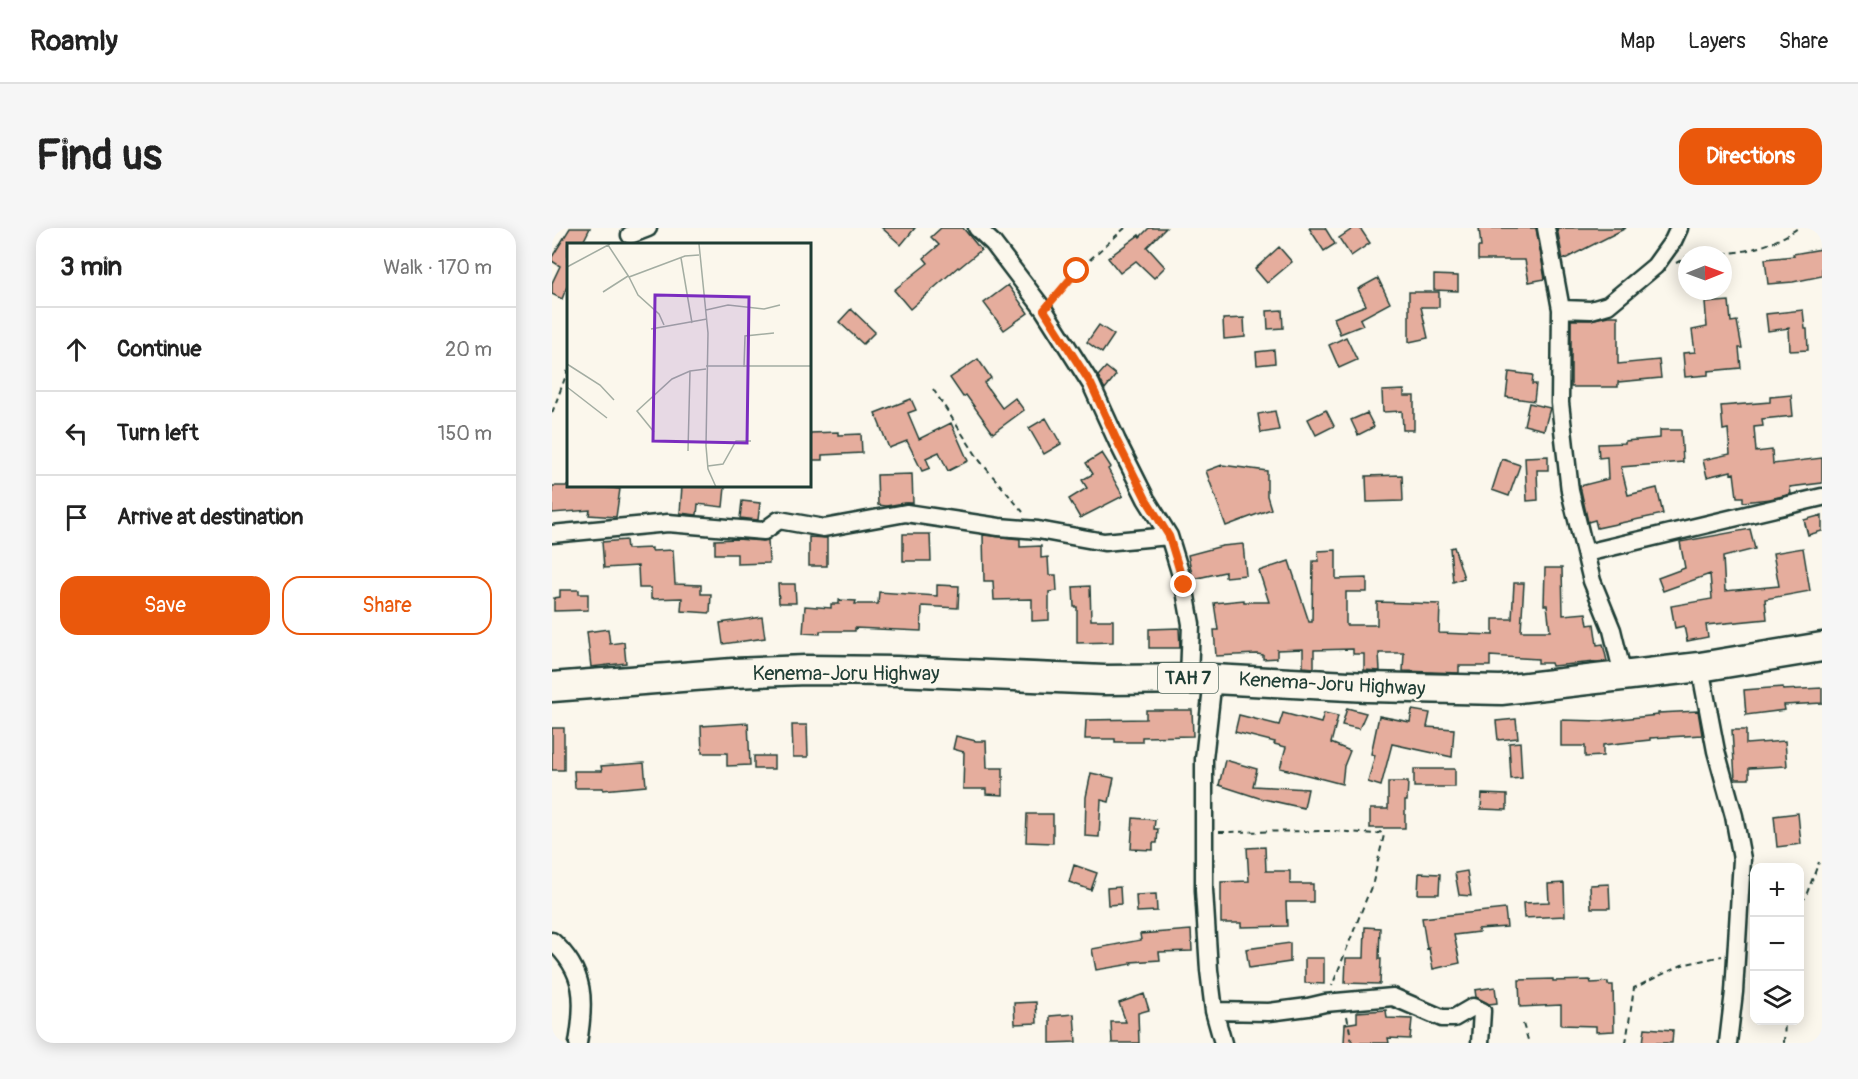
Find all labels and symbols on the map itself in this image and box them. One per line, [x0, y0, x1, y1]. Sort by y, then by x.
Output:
inset map [567, 243, 812, 488]
north arrow [1678, 246, 1732, 300]
route start [1063, 257, 1089, 283]
route end [1170, 571, 1196, 597]
street label: Kenema-Joru Highway [752, 661, 940, 686]
road number: TAH 7 [1158, 663, 1218, 693]
street label: Kenema-Joru Highway [1238, 667, 1427, 701]

